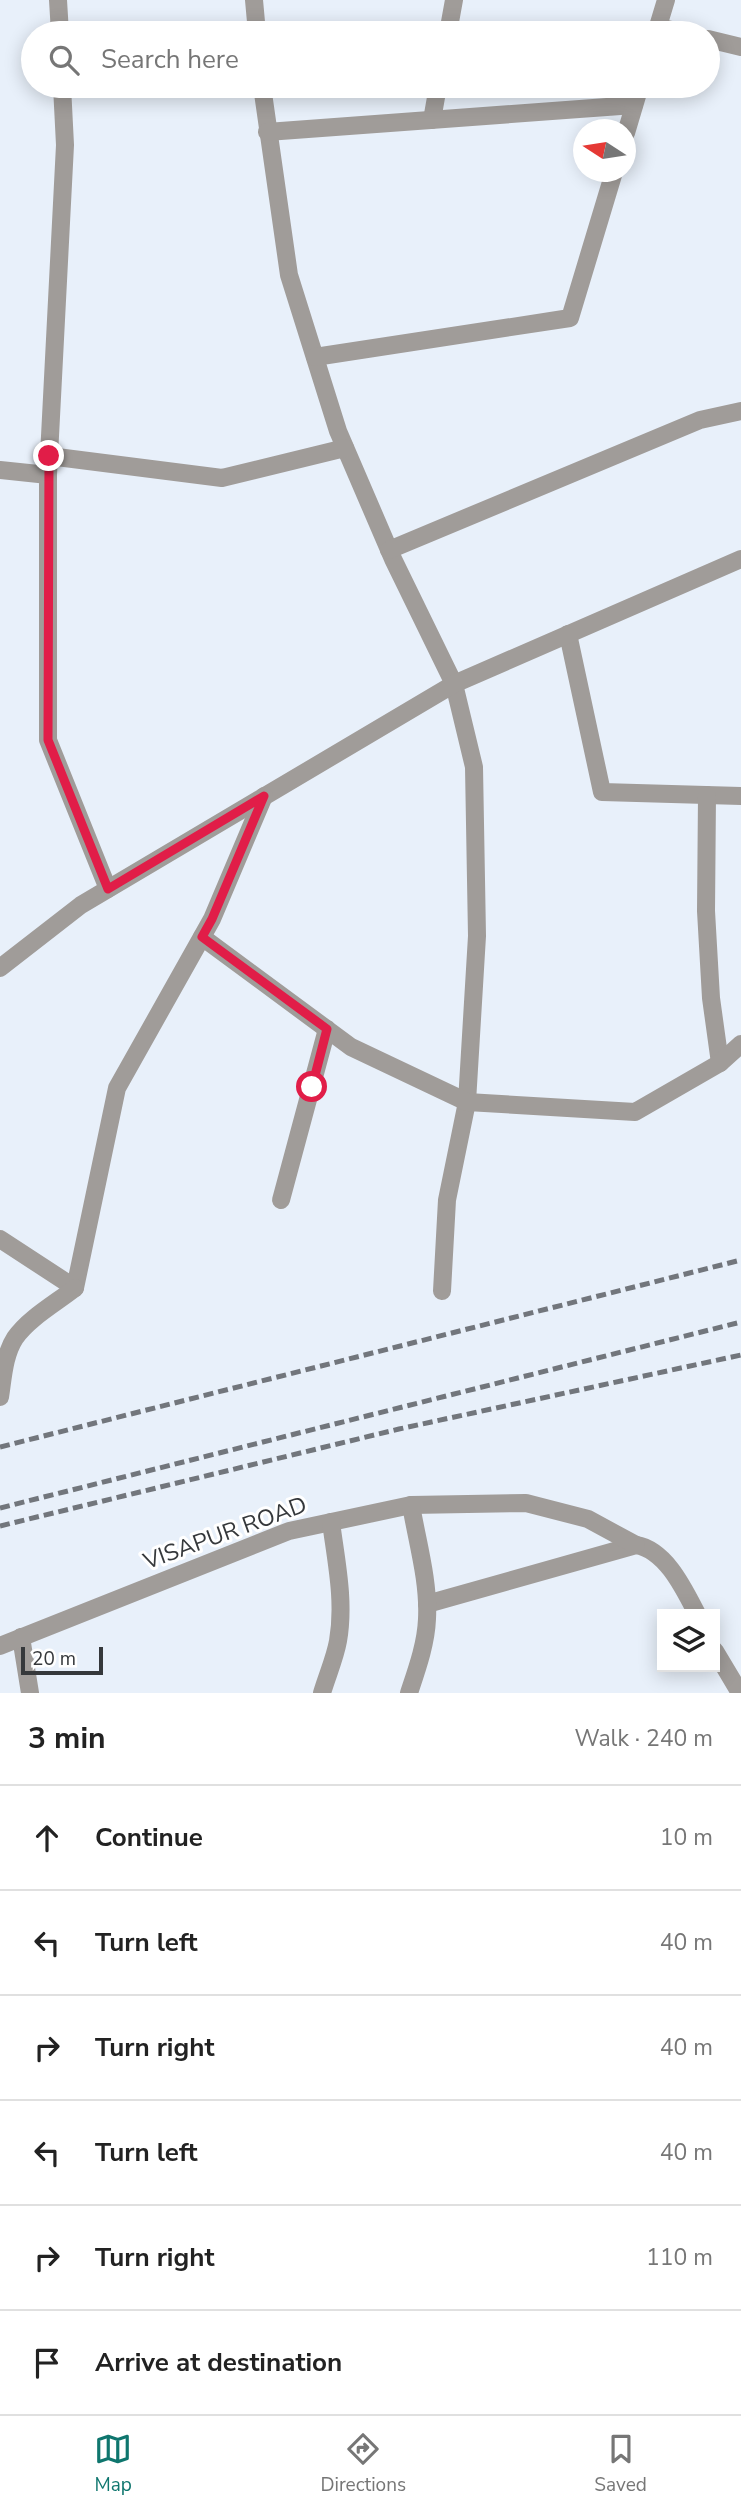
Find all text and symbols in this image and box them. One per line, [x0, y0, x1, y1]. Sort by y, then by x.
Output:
search box [21, 21, 720, 98]
icon: search [45, 41, 83, 79]
text: Search here [101, 42, 239, 77]
north arrow [573, 119, 636, 182]
route end [33, 440, 64, 471]
route start [296, 1071, 327, 1102]
street label: VISAPUR ROAD [138, 1489, 311, 1577]
map controls [657, 1609, 720, 1672]
button: layers [657, 1609, 720, 1672]
scale bar [21, 1644, 103, 1676]
text: 20 m [32, 1646, 76, 1672]
text: 3 min [28, 1718, 106, 1759]
text: Walk · 240 m [574, 1723, 713, 1754]
icon: ahead [28, 1819, 66, 1857]
text: Continue [95, 1820, 203, 1855]
text: 10 m [660, 1822, 713, 1853]
icon: left [28, 1924, 66, 1962]
text: Turn left [95, 1925, 198, 1960]
text: 40 m [660, 1927, 713, 1958]
icon: right [28, 2029, 66, 2067]
text: Turn right [95, 2030, 214, 2065]
text: 40 m [660, 2032, 713, 2063]
icon: left [28, 2134, 66, 2172]
text: Turn left [95, 2135, 198, 2170]
text: 40 m [660, 2137, 713, 2168]
icon: right [28, 2239, 66, 2277]
text: Turn right [95, 2240, 214, 2275]
text: 110 m [646, 2242, 713, 2273]
icon: arrive [28, 2344, 66, 2382]
text: Arrive at destination [95, 2345, 342, 2380]
tab: Map [94, 2430, 132, 2498]
tab: Directions [320, 2430, 406, 2498]
tab: Saved [594, 2430, 647, 2498]

